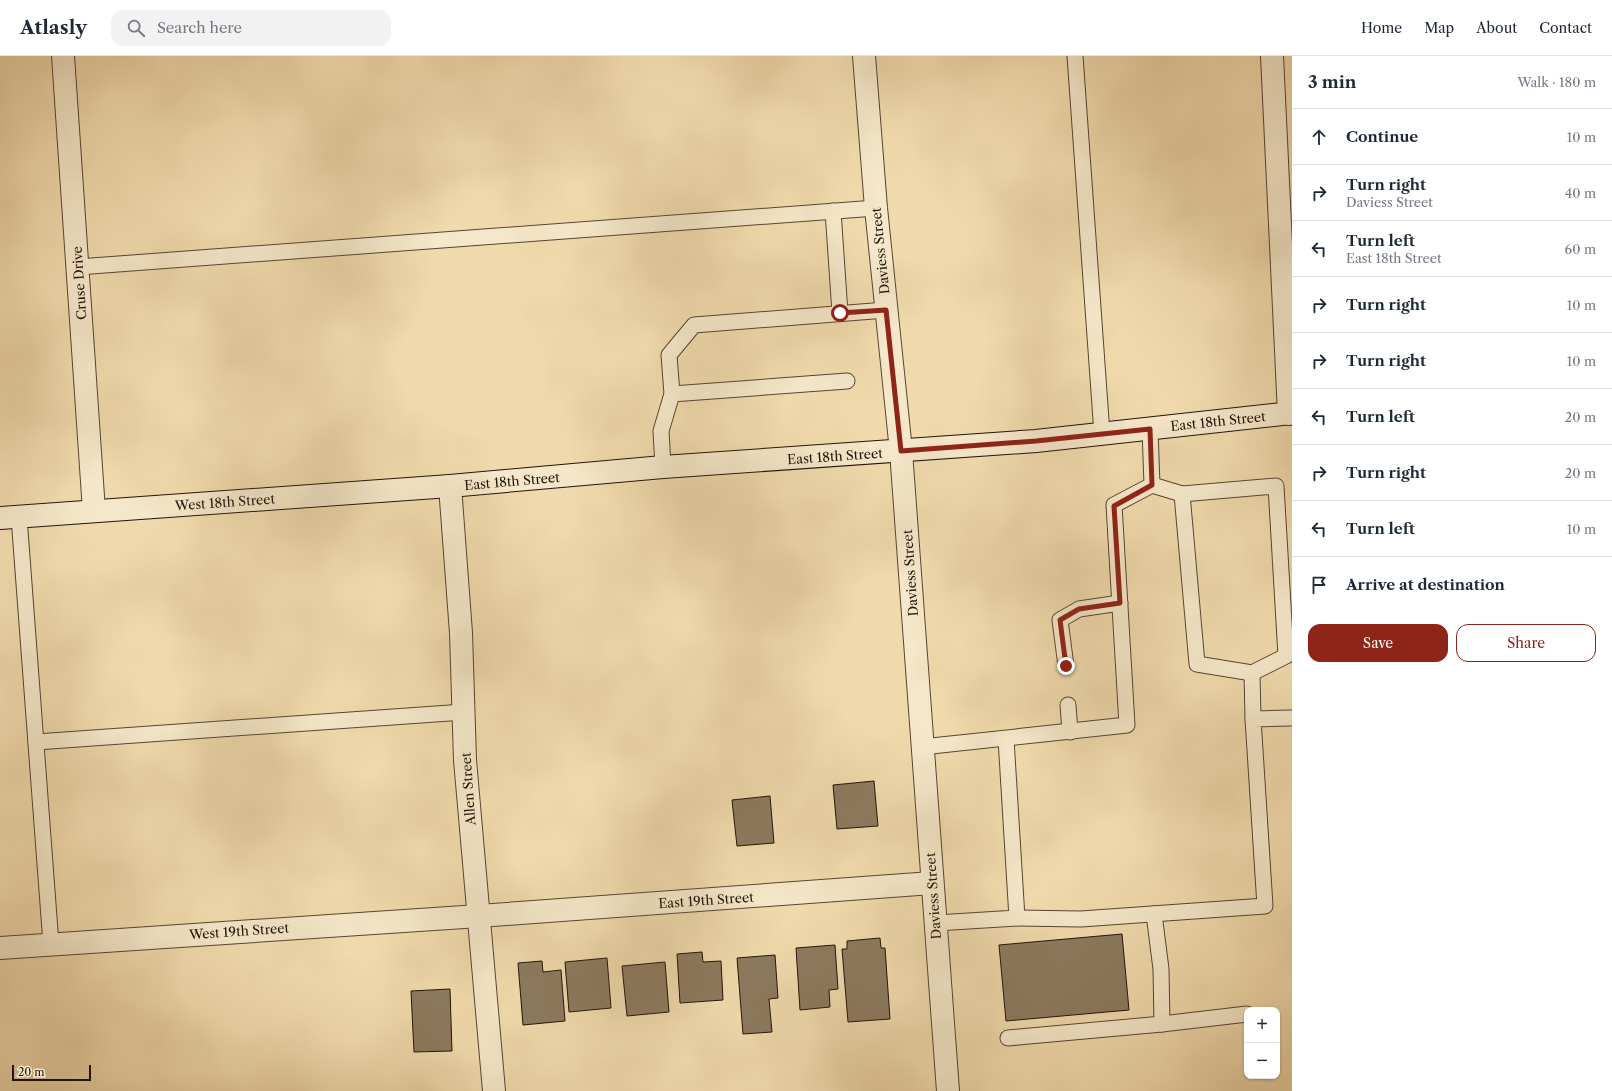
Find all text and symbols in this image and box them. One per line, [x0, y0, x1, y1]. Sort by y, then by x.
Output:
search box [111, 10, 391, 46]
text: Atlasly [20, 16, 87, 39]
icon: search [125, 17, 147, 39]
text: Search here [157, 18, 242, 37]
text: Home [1361, 19, 1402, 37]
text: Map [1424, 19, 1454, 37]
text: About [1476, 19, 1517, 37]
text: Contact [1539, 19, 1592, 37]
text: 3 min [1308, 72, 1357, 92]
text: Walk · 180 m [1517, 74, 1596, 90]
icon: ahead [1308, 126, 1330, 148]
text: Continue [1346, 127, 1418, 146]
text: 10 m [1567, 129, 1596, 145]
text: Turn right [1346, 175, 1426, 194]
icon: right [1308, 182, 1330, 204]
text: 40 m [1565, 185, 1596, 201]
text: Daviess Street [1346, 194, 1433, 210]
street label: Daviess Street [867, 207, 893, 295]
text: Turn left [1346, 231, 1415, 250]
icon: left [1308, 238, 1330, 260]
text: 60 m [1565, 241, 1596, 257]
street label: Cruse Drive [68, 246, 90, 320]
text: East 18th Street [1346, 250, 1442, 266]
icon: right [1308, 294, 1330, 316]
text: Turn right [1346, 295, 1426, 314]
text: 10 m [1567, 297, 1596, 313]
route start [831, 304, 849, 322]
icon: right [1308, 350, 1330, 372]
text: Turn right [1346, 351, 1426, 370]
text: 10 m [1567, 353, 1596, 369]
icon: left [1308, 406, 1330, 428]
text: Turn left [1346, 407, 1415, 426]
street label: East 18th Street [1170, 408, 1267, 434]
text: 20 m [1565, 409, 1596, 425]
street label: East 18th Street [787, 445, 884, 467]
icon: right [1308, 462, 1330, 484]
text: Turn right [1346, 463, 1426, 482]
text: 20 m [1565, 465, 1596, 481]
street label: East 18th Street [464, 469, 561, 493]
street label: West 18th Street [173, 490, 276, 514]
icon: left [1308, 518, 1330, 540]
text: Turn left [1346, 519, 1415, 538]
text: 10 m [1567, 521, 1596, 537]
street label: Daviess Street [899, 529, 921, 617]
icon: arrive [1308, 574, 1330, 596]
text: Arrive at destination [1346, 575, 1505, 594]
button: Save [1308, 624, 1448, 662]
button: Share [1456, 624, 1596, 662]
route end [1057, 657, 1075, 675]
street label: Allen Street [457, 752, 479, 827]
street label: Daviess Street [922, 852, 944, 940]
street label: East 19th Street [658, 889, 755, 911]
street label: West 19th Street [187, 919, 290, 943]
map controls [1244, 1007, 1280, 1079]
button: + [1244, 1007, 1280, 1043]
button: − [1244, 1043, 1280, 1079]
scale bar [12, 1063, 91, 1082]
text: 20 m [18, 1065, 44, 1079]

